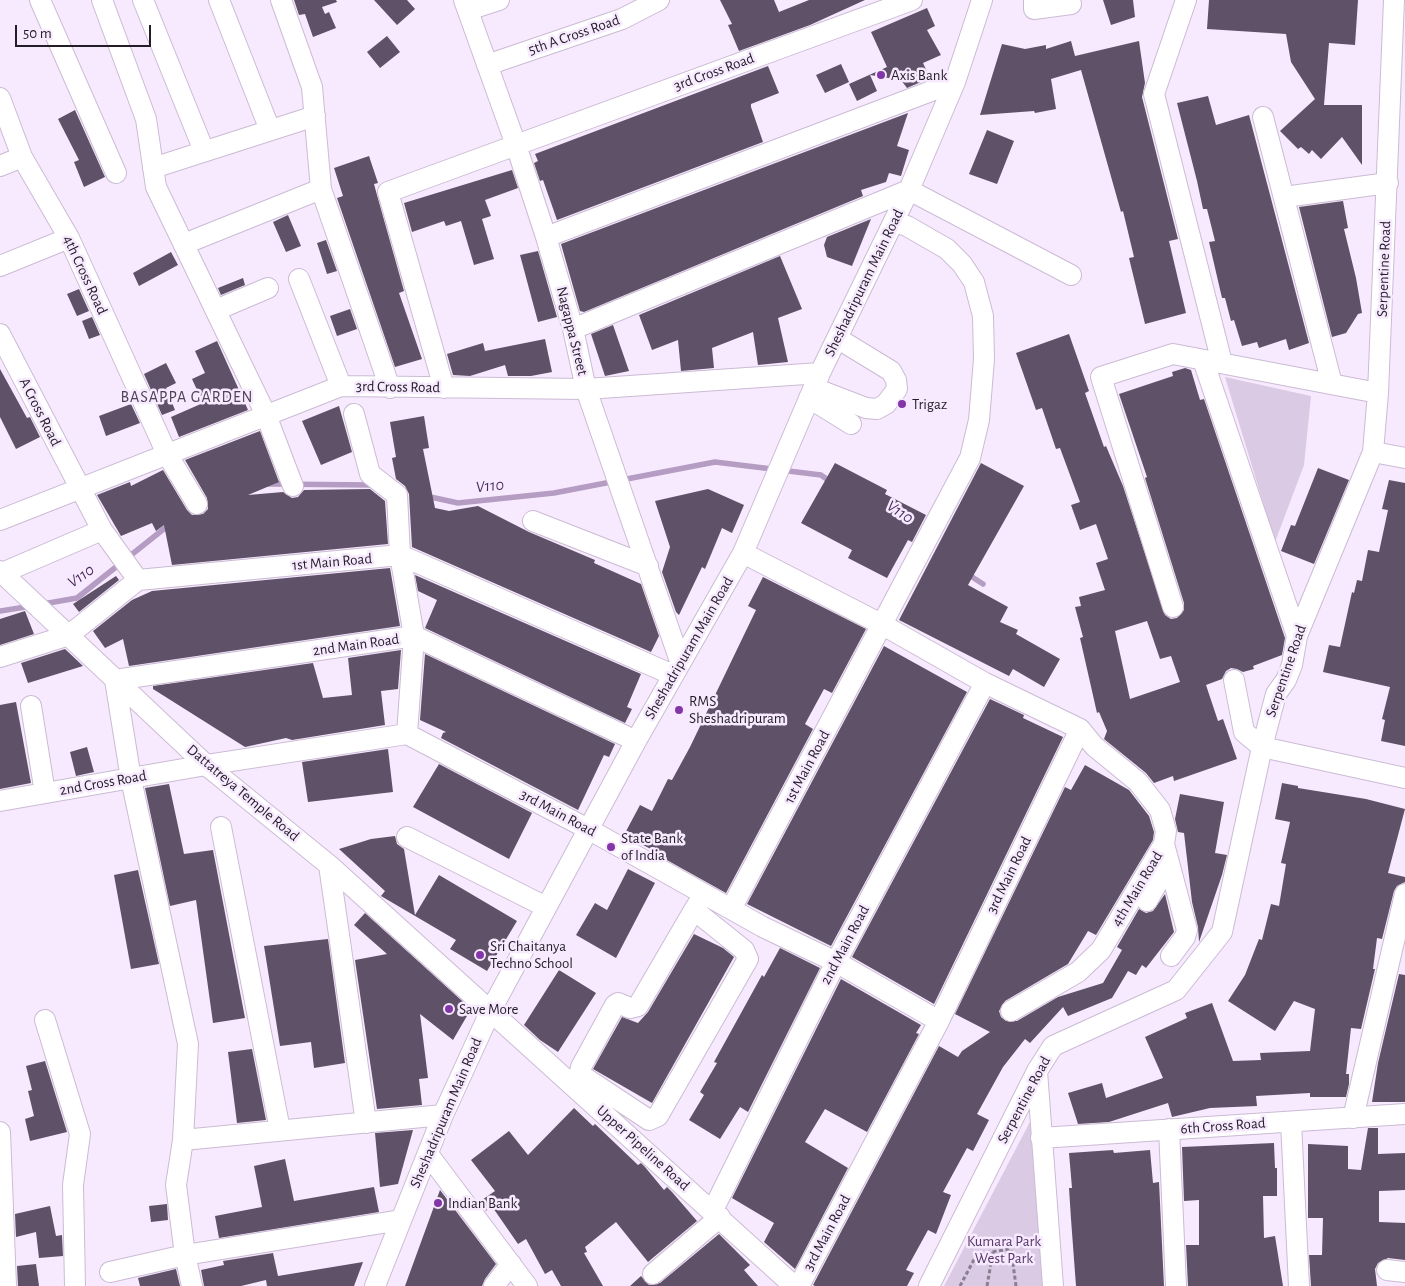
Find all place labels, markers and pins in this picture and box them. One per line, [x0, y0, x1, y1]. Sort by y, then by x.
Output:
place label: Axis Bank [891, 66, 947, 84]
marker: Axis Bank [875, 69, 887, 81]
place label: Trigaz [912, 395, 947, 413]
marker: Trigaz [896, 398, 908, 410]
place label: RMS Sheshadripuram [689, 692, 786, 727]
marker: RMS Sheshadripuram [673, 704, 685, 716]
place label: State Bank of India [621, 829, 683, 864]
marker: State Bank of India [605, 841, 617, 853]
place label: Sri Chaitanya Techno School [490, 937, 573, 972]
marker: Sri Chaitanya Techno School [474, 949, 486, 961]
place label: Save More [459, 1000, 519, 1018]
marker: Save More [443, 1003, 455, 1015]
place label: Indian Bank [448, 1194, 517, 1212]
marker: Indian Bank [432, 1197, 444, 1209]

